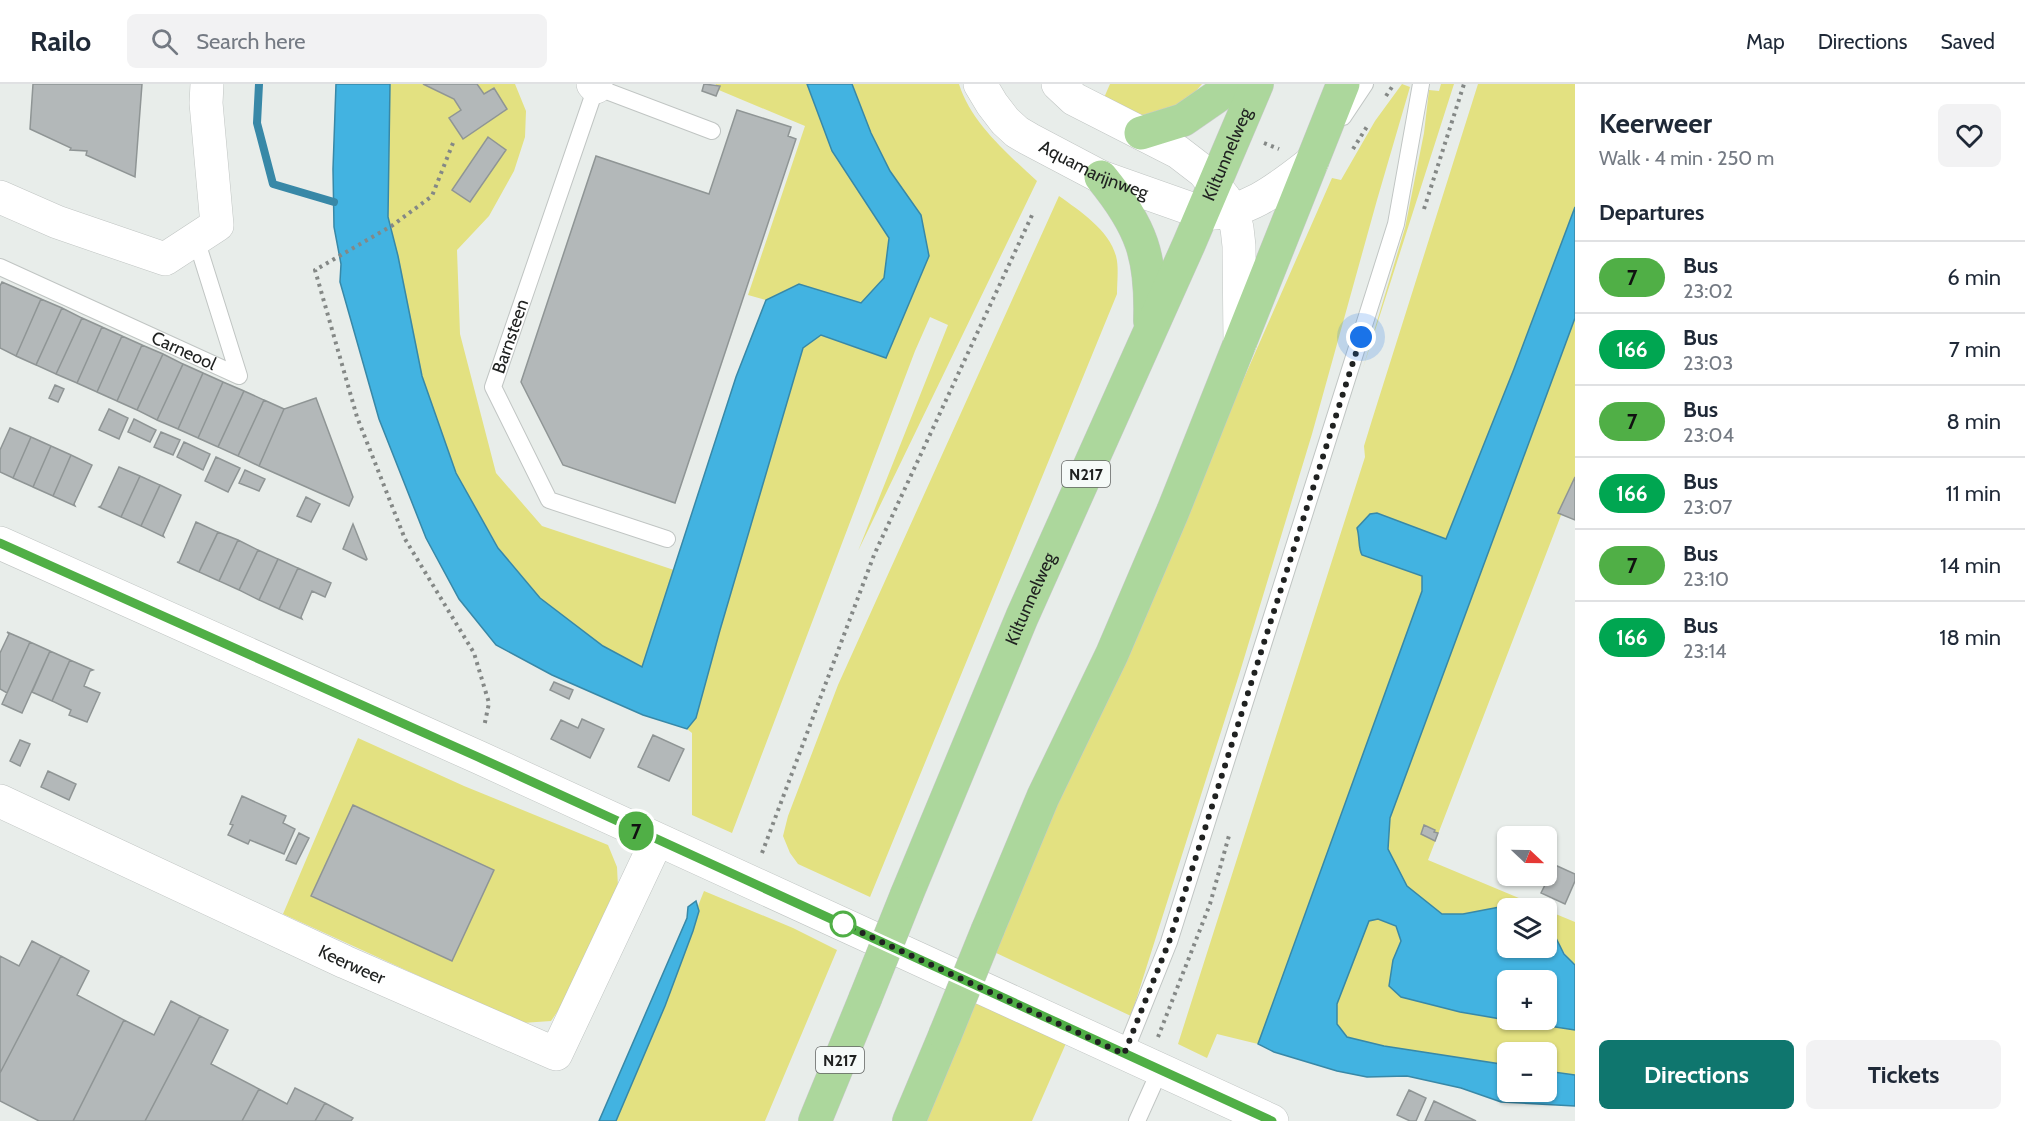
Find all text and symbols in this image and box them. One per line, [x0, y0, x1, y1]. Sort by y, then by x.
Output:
search box [127, 14, 547, 68]
text: Railo [30, 24, 91, 58]
icon: search [148, 25, 181, 58]
text: Search here [196, 28, 306, 55]
text: Map [1746, 29, 1785, 54]
text: Directions [1818, 29, 1907, 54]
text: Saved [1940, 29, 1995, 54]
street label: Kiltunnelweg [1198, 104, 1257, 204]
button: heart [1938, 104, 2001, 167]
text: Keerweer [1599, 106, 1712, 140]
street label: Aquamarijnweg [1036, 135, 1152, 204]
text: Walk · 4 min · 250 m [1599, 146, 1774, 170]
text: Departures [1599, 199, 1704, 226]
text: Bus [1683, 252, 1718, 279]
text: 6 min [1947, 264, 2001, 291]
text: 7 [1627, 265, 1637, 290]
text: 23:02 [1683, 279, 1733, 303]
street label: Barnsteen [487, 296, 533, 376]
your location [1346, 322, 1376, 352]
text: Bus [1683, 324, 1718, 351]
street label: Carneool [148, 327, 220, 375]
text: 7 min [1949, 336, 2001, 363]
text: 166 [1616, 337, 1648, 362]
text: 23:03 [1683, 351, 1733, 375]
text: Bus [1683, 396, 1718, 423]
text: 8 min [1946, 408, 2001, 435]
text: 7 [1627, 409, 1637, 434]
text: 23:04 [1683, 423, 1734, 447]
road number: N217 [1062, 461, 1110, 487]
text: Bus [1683, 468, 1718, 495]
text: 11 min [1945, 480, 2001, 507]
text: 166 [1616, 481, 1648, 506]
text: 23:07 [1683, 495, 1732, 519]
text: Bus [1683, 540, 1718, 567]
street label: Kiltunnelweg [1001, 548, 1061, 648]
text: 14 min [1940, 552, 2001, 579]
text: 7 [1627, 553, 1637, 578]
text: 23:10 [1683, 567, 1729, 591]
text: Bus [1683, 612, 1718, 639]
text: 18 min [1939, 624, 2001, 651]
text: 166 [1616, 625, 1648, 650]
text: 23:14 [1683, 639, 1727, 663]
line badge: 7 [616, 812, 656, 850]
text: 7 [631, 819, 641, 844]
north arrow [1497, 826, 1557, 886]
map controls [1497, 826, 1557, 1102]
button: layers [1497, 898, 1557, 958]
unlabelled marker [830, 911, 856, 937]
street label: Keerweer [315, 940, 389, 989]
button: + [1497, 970, 1557, 1030]
button: Directions [1599, 1040, 1794, 1109]
button: Tickets [1806, 1040, 2001, 1109]
button: − [1497, 1042, 1557, 1102]
road number: N217 [816, 1047, 864, 1073]

